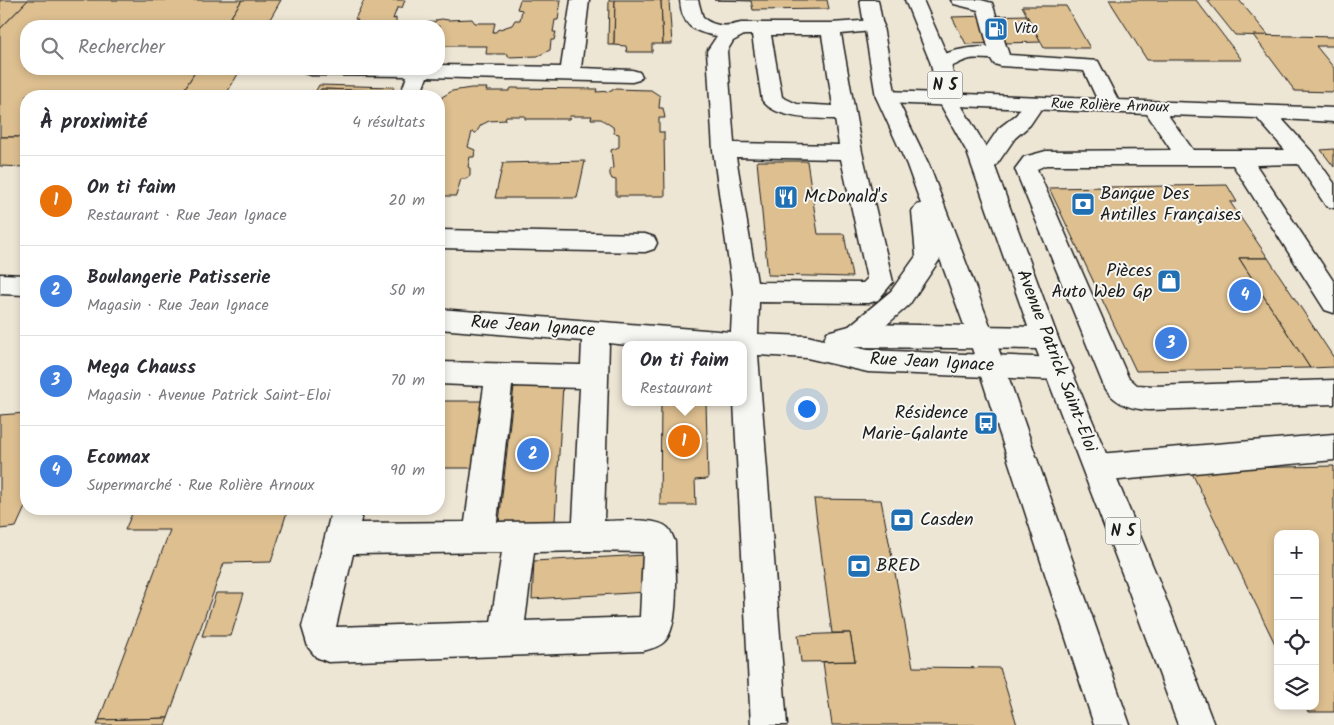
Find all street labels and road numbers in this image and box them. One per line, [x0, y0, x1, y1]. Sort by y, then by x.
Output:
road number: N 5 [928, 72, 962, 98]
street label: Rue Rolière Arnoux [1050, 92, 1170, 120]
street label: Avenue Patrick Saint-Eloi [1008, 265, 1105, 457]
street label: Rue Jean Ignace [470, 308, 596, 346]
street label: Rue Jean Ignace [869, 345, 995, 381]
road number: N 5 [1106, 518, 1140, 544]

